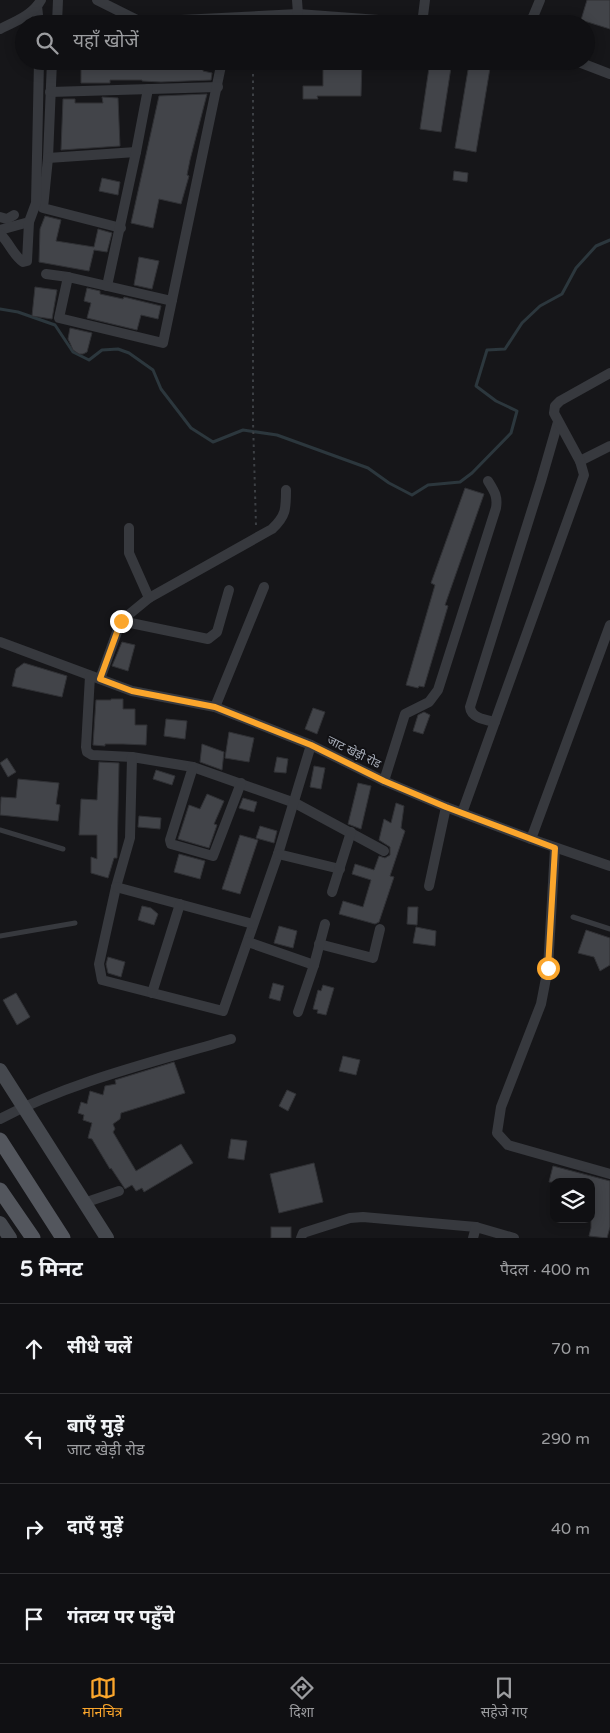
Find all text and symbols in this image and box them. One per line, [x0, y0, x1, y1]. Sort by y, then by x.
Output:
search box [15, 15, 595, 70]
icon: search [33, 29, 61, 57]
text: यहाँ खोजें [73, 30, 139, 52]
route end [110, 610, 133, 633]
street label: जाट खेड़ी रोड [325, 732, 384, 771]
route start [537, 957, 560, 980]
map controls [550, 1178, 595, 1223]
button: layers [550, 1178, 595, 1223]
text: 5 मिनट [20, 1257, 83, 1282]
text: पैदल · 400 m [500, 1260, 590, 1280]
icon: ahead [20, 1335, 48, 1363]
text: सीधे चलें [67, 1336, 132, 1358]
text: 70 m [551, 1339, 590, 1359]
text: बाएँ मुड़ें [67, 1415, 124, 1437]
icon: left [20, 1425, 48, 1453]
text: 290 m [541, 1429, 590, 1449]
text: जाट खेड़ी रोड [67, 1440, 144, 1460]
icon: right [20, 1515, 48, 1543]
text: दाएँ मुड़ें [67, 1516, 123, 1538]
text: 40 m [551, 1519, 590, 1539]
icon: arrive [20, 1605, 48, 1633]
text: गंतव्य पर पहुँचे [67, 1606, 175, 1628]
tab: मानचित्र [83, 1674, 123, 1723]
tab: दिशा [288, 1674, 316, 1723]
tab: सहेजे गए [481, 1674, 527, 1723]

